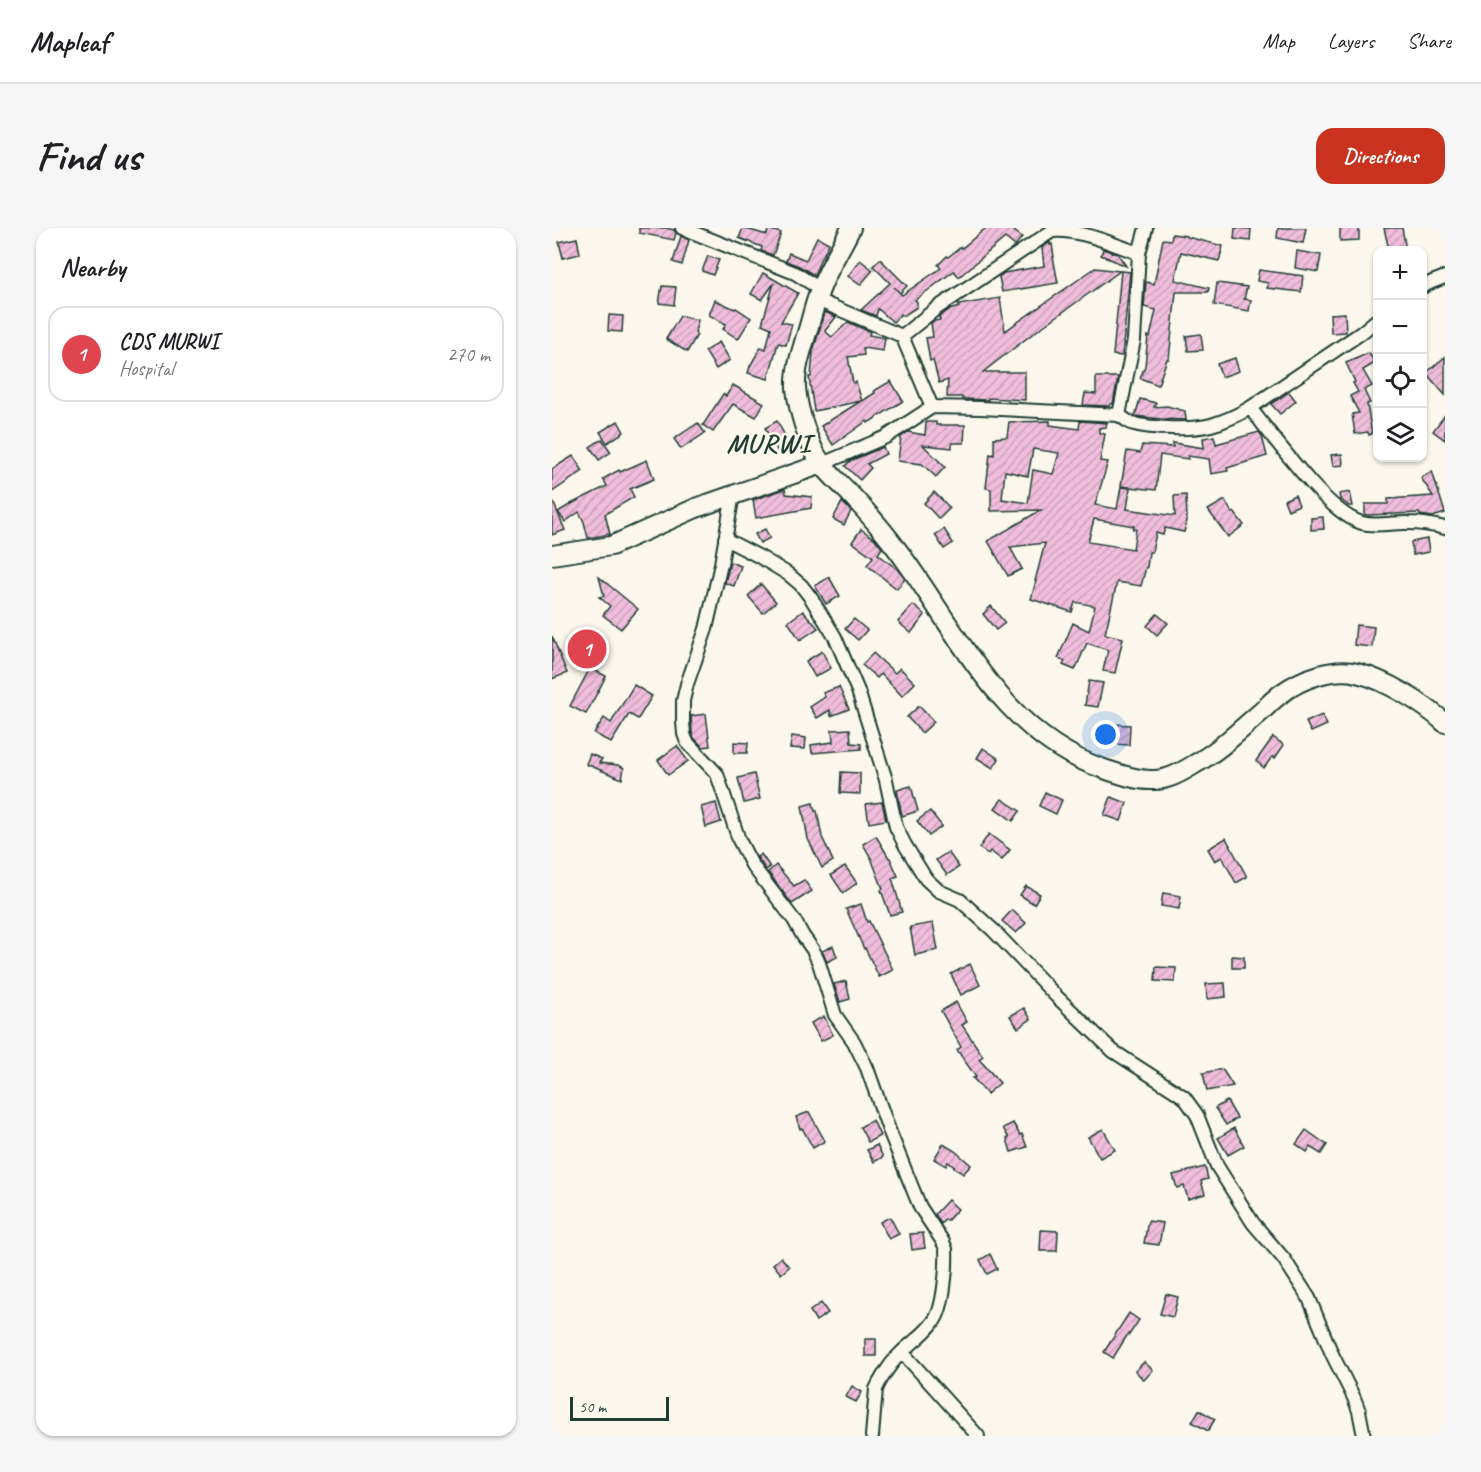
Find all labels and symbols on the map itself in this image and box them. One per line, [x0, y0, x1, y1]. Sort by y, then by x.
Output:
district label: MURWI [726, 426, 816, 460]
pin: 1 [567, 626, 606, 672]
your location [1091, 720, 1120, 749]
scale bar [570, 1394, 669, 1422]

